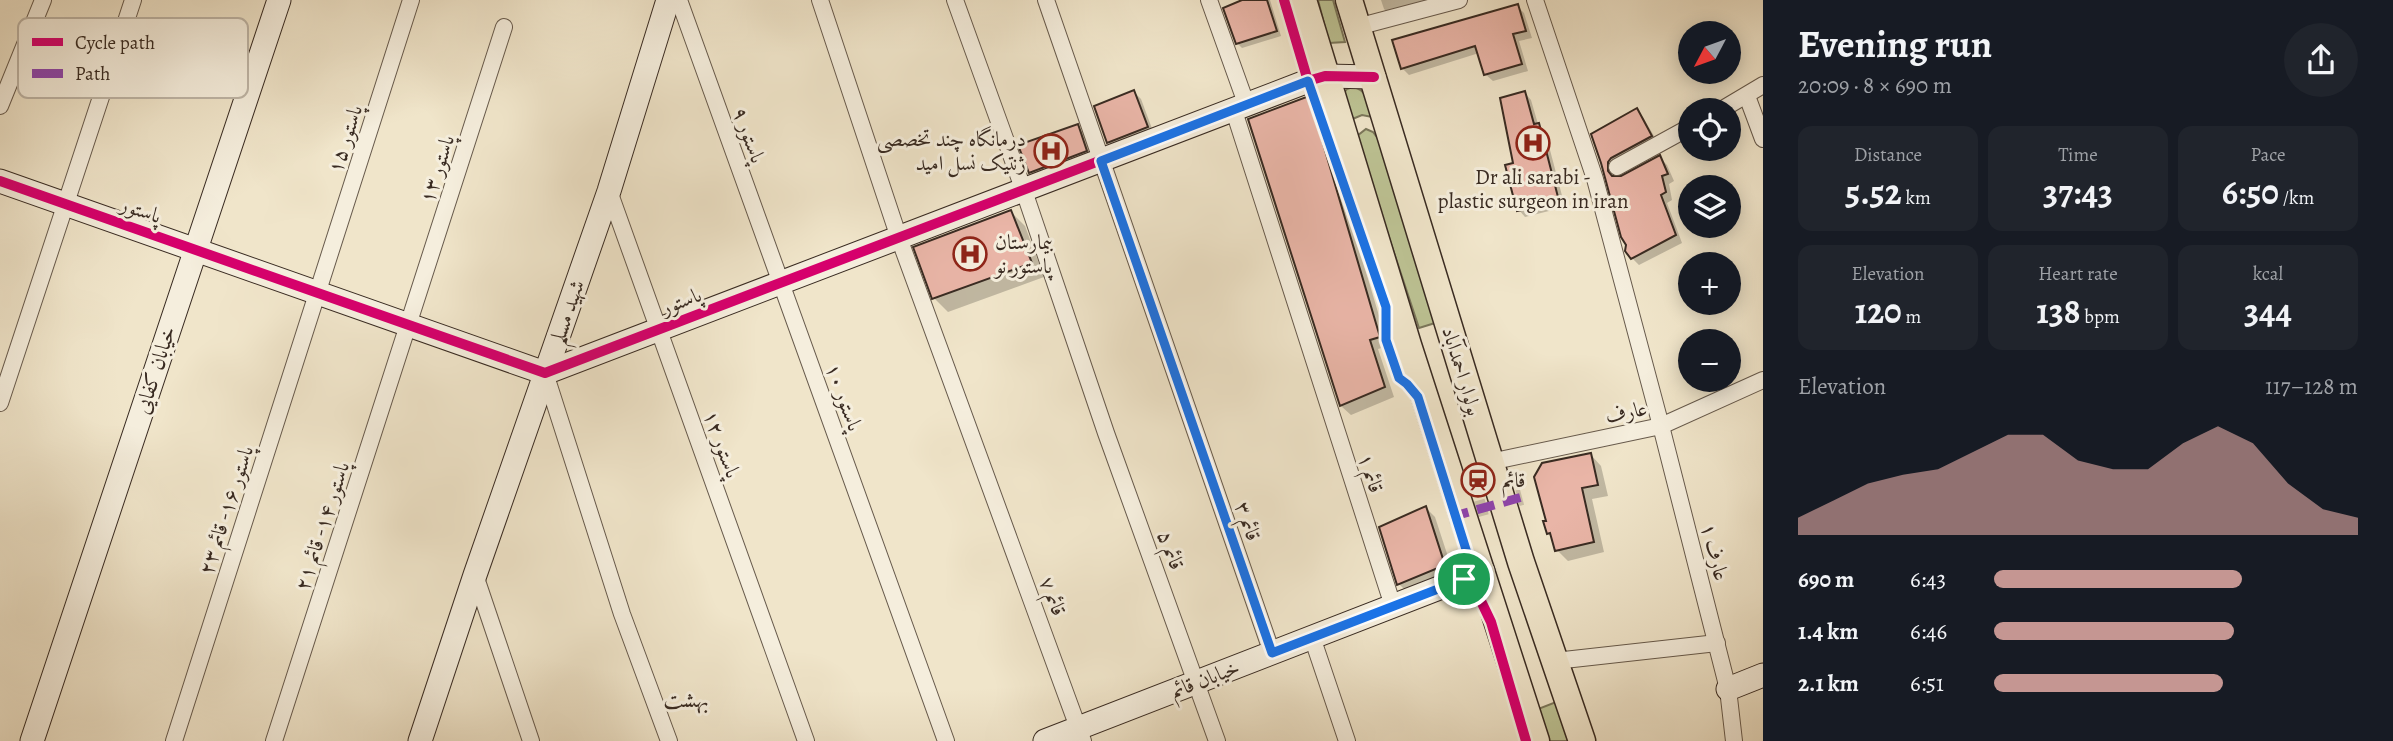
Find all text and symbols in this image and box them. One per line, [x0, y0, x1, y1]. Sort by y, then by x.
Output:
legend [18, 18, 248, 98]
text: Evening run [1798, 18, 1992, 70]
north arrow [1678, 21, 1741, 84]
map controls [1678, 21, 1741, 392]
button: share [2284, 23, 2358, 97]
text: Cycle path [75, 30, 155, 56]
text: Path [75, 61, 110, 87]
text: 20:09 · 8 × 690 m [1798, 70, 1952, 101]
button: locate [1678, 98, 1741, 161]
street label: پاستور ۱۵ [321, 100, 370, 177]
street label: پاستور ۹ [725, 103, 772, 168]
hospital icon: Dr ali sarabi - plastic surgeon in iran [1514, 124, 1552, 162]
place label: درمانگاه چند تخصصی ژنتیک نسل امید [877, 125, 1026, 178]
street label: پاستور ۱۳ [413, 130, 462, 207]
hospital icon: درمانگاه چند تخصصی ژنتیک نسل امید [1032, 132, 1070, 170]
text: Distance [1854, 142, 1922, 168]
text: Time [2058, 142, 2098, 168]
text: Pace [2250, 142, 2286, 168]
place label: Dr ali sarabi - plastic surgeon in iran [1438, 163, 1628, 215]
text: 5.52 [1845, 168, 1902, 216]
text: 37:43 [2043, 168, 2113, 216]
text: 6:50 [2222, 168, 2279, 216]
button: layers [1678, 175, 1741, 238]
text: km [1902, 185, 1931, 211]
text: /km [2279, 185, 2314, 211]
street label: پاستور [115, 189, 166, 231]
place label: بیمارستان پاستور نو [993, 228, 1054, 281]
hospital icon: بیمارستان پاستور نو [951, 235, 989, 273]
button: + [1678, 252, 1741, 315]
text: Elevation [1852, 261, 1924, 287]
text: Heart rate [2038, 261, 2118, 287]
text: kcal [2253, 261, 2283, 287]
street label: شهید مسلم [543, 276, 598, 350]
street label: پاستور [655, 280, 707, 323]
text: 120 [1855, 287, 1902, 335]
text: 138 [2036, 287, 2081, 335]
text: 344 [2244, 287, 2292, 335]
text: m [1902, 304, 1921, 330]
text: bpm [2081, 304, 2120, 330]
street label: خیابان کفایی [128, 323, 182, 417]
street label: بولوار احمدآباد [1435, 323, 1489, 419]
button: − [1678, 329, 1741, 392]
street label: پاستور ۱۰ [818, 359, 870, 436]
text: Elevation [1798, 371, 1886, 402]
text: 117–128 m [2265, 371, 2358, 402]
street label: عارف [1603, 394, 1649, 430]
street label: پاستور ۱۲ [696, 406, 748, 483]
street label: پاستور ۱۶- قائم ۲۳ [192, 441, 264, 579]
street label: قائم ۱ [1348, 450, 1390, 498]
street label: پاستور ۱۴- قائم ۲۱ [288, 457, 360, 595]
station icon: قائم [1459, 461, 1497, 499]
place label: قائم [1502, 466, 1525, 498]
street label: قائم ۳ [1224, 498, 1268, 546]
street label: عارف ۱ [1694, 520, 1736, 584]
street label: قائم ۵ [1147, 526, 1191, 575]
pin [1434, 549, 1494, 609]
icon: arrive [1445, 560, 1483, 598]
text: 690 m [1798, 564, 1854, 595]
text: 6:43 [1910, 564, 1946, 595]
street label: قائم ۷ [1029, 572, 1073, 621]
text: 1.4 km [1798, 616, 1859, 647]
text: 6:46 [1910, 616, 1947, 647]
street label: خیابان قائم [1166, 653, 1245, 709]
text: 2.1 km [1798, 668, 1859, 699]
text: 6:51 [1910, 668, 1944, 699]
district label: بهشت [663, 684, 709, 715]

